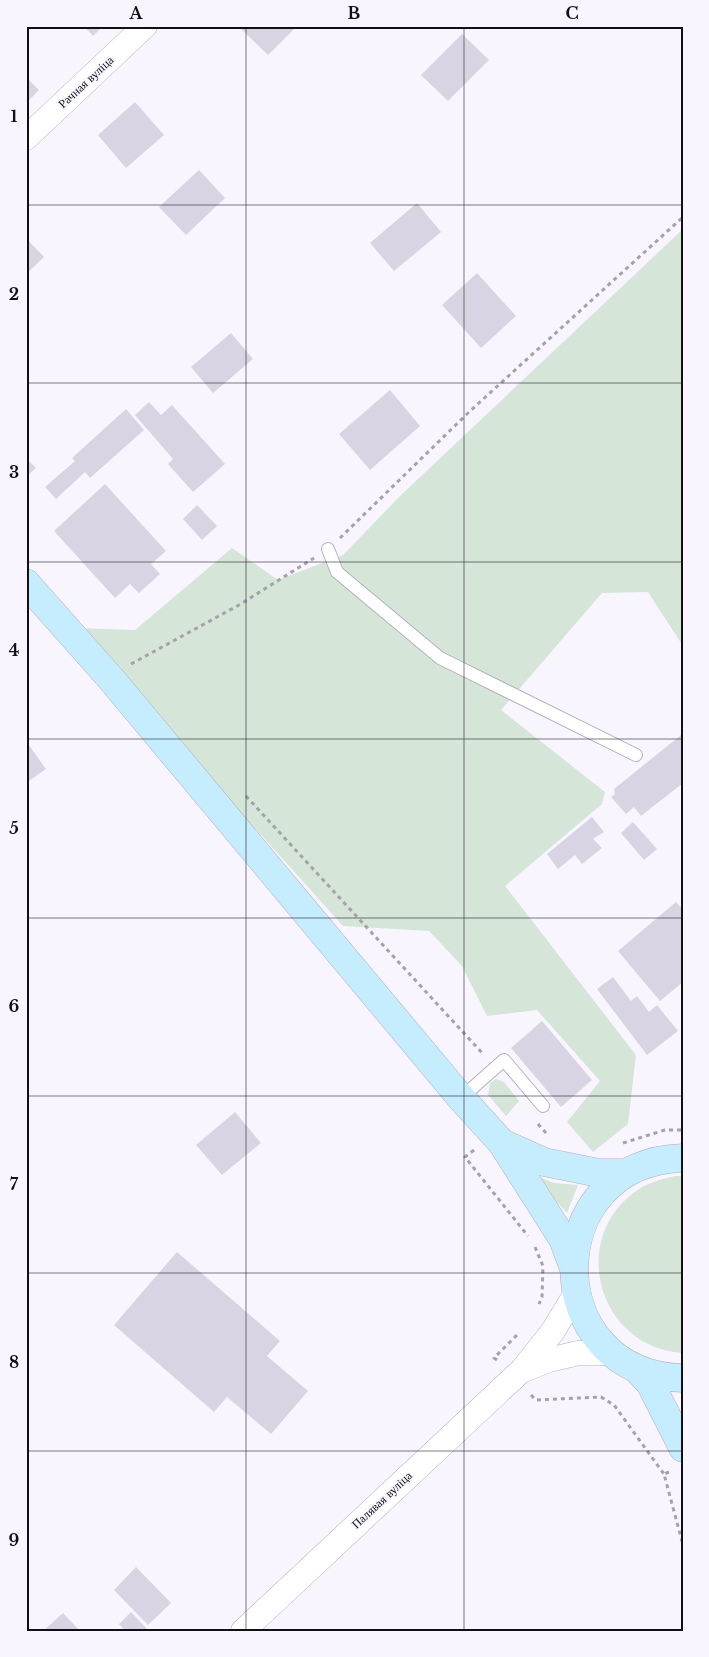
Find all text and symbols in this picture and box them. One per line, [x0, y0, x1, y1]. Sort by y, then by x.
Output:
text: A [129, 3, 144, 23]
text: B [348, 3, 361, 23]
text: C [565, 3, 579, 23]
street label: Рачная вуліца [55, 52, 117, 111]
text: 1 [11, 106, 18, 126]
text: 2 [9, 284, 19, 304]
text: 3 [9, 462, 19, 482]
text: 4 [9, 640, 19, 660]
text: 5 [9, 818, 19, 838]
text: 6 [9, 996, 20, 1016]
text: 7 [10, 1174, 19, 1194]
text: 8 [9, 1352, 19, 1372]
street label: Палявая вуліца [348, 1467, 415, 1531]
text: 9 [9, 1530, 20, 1550]

